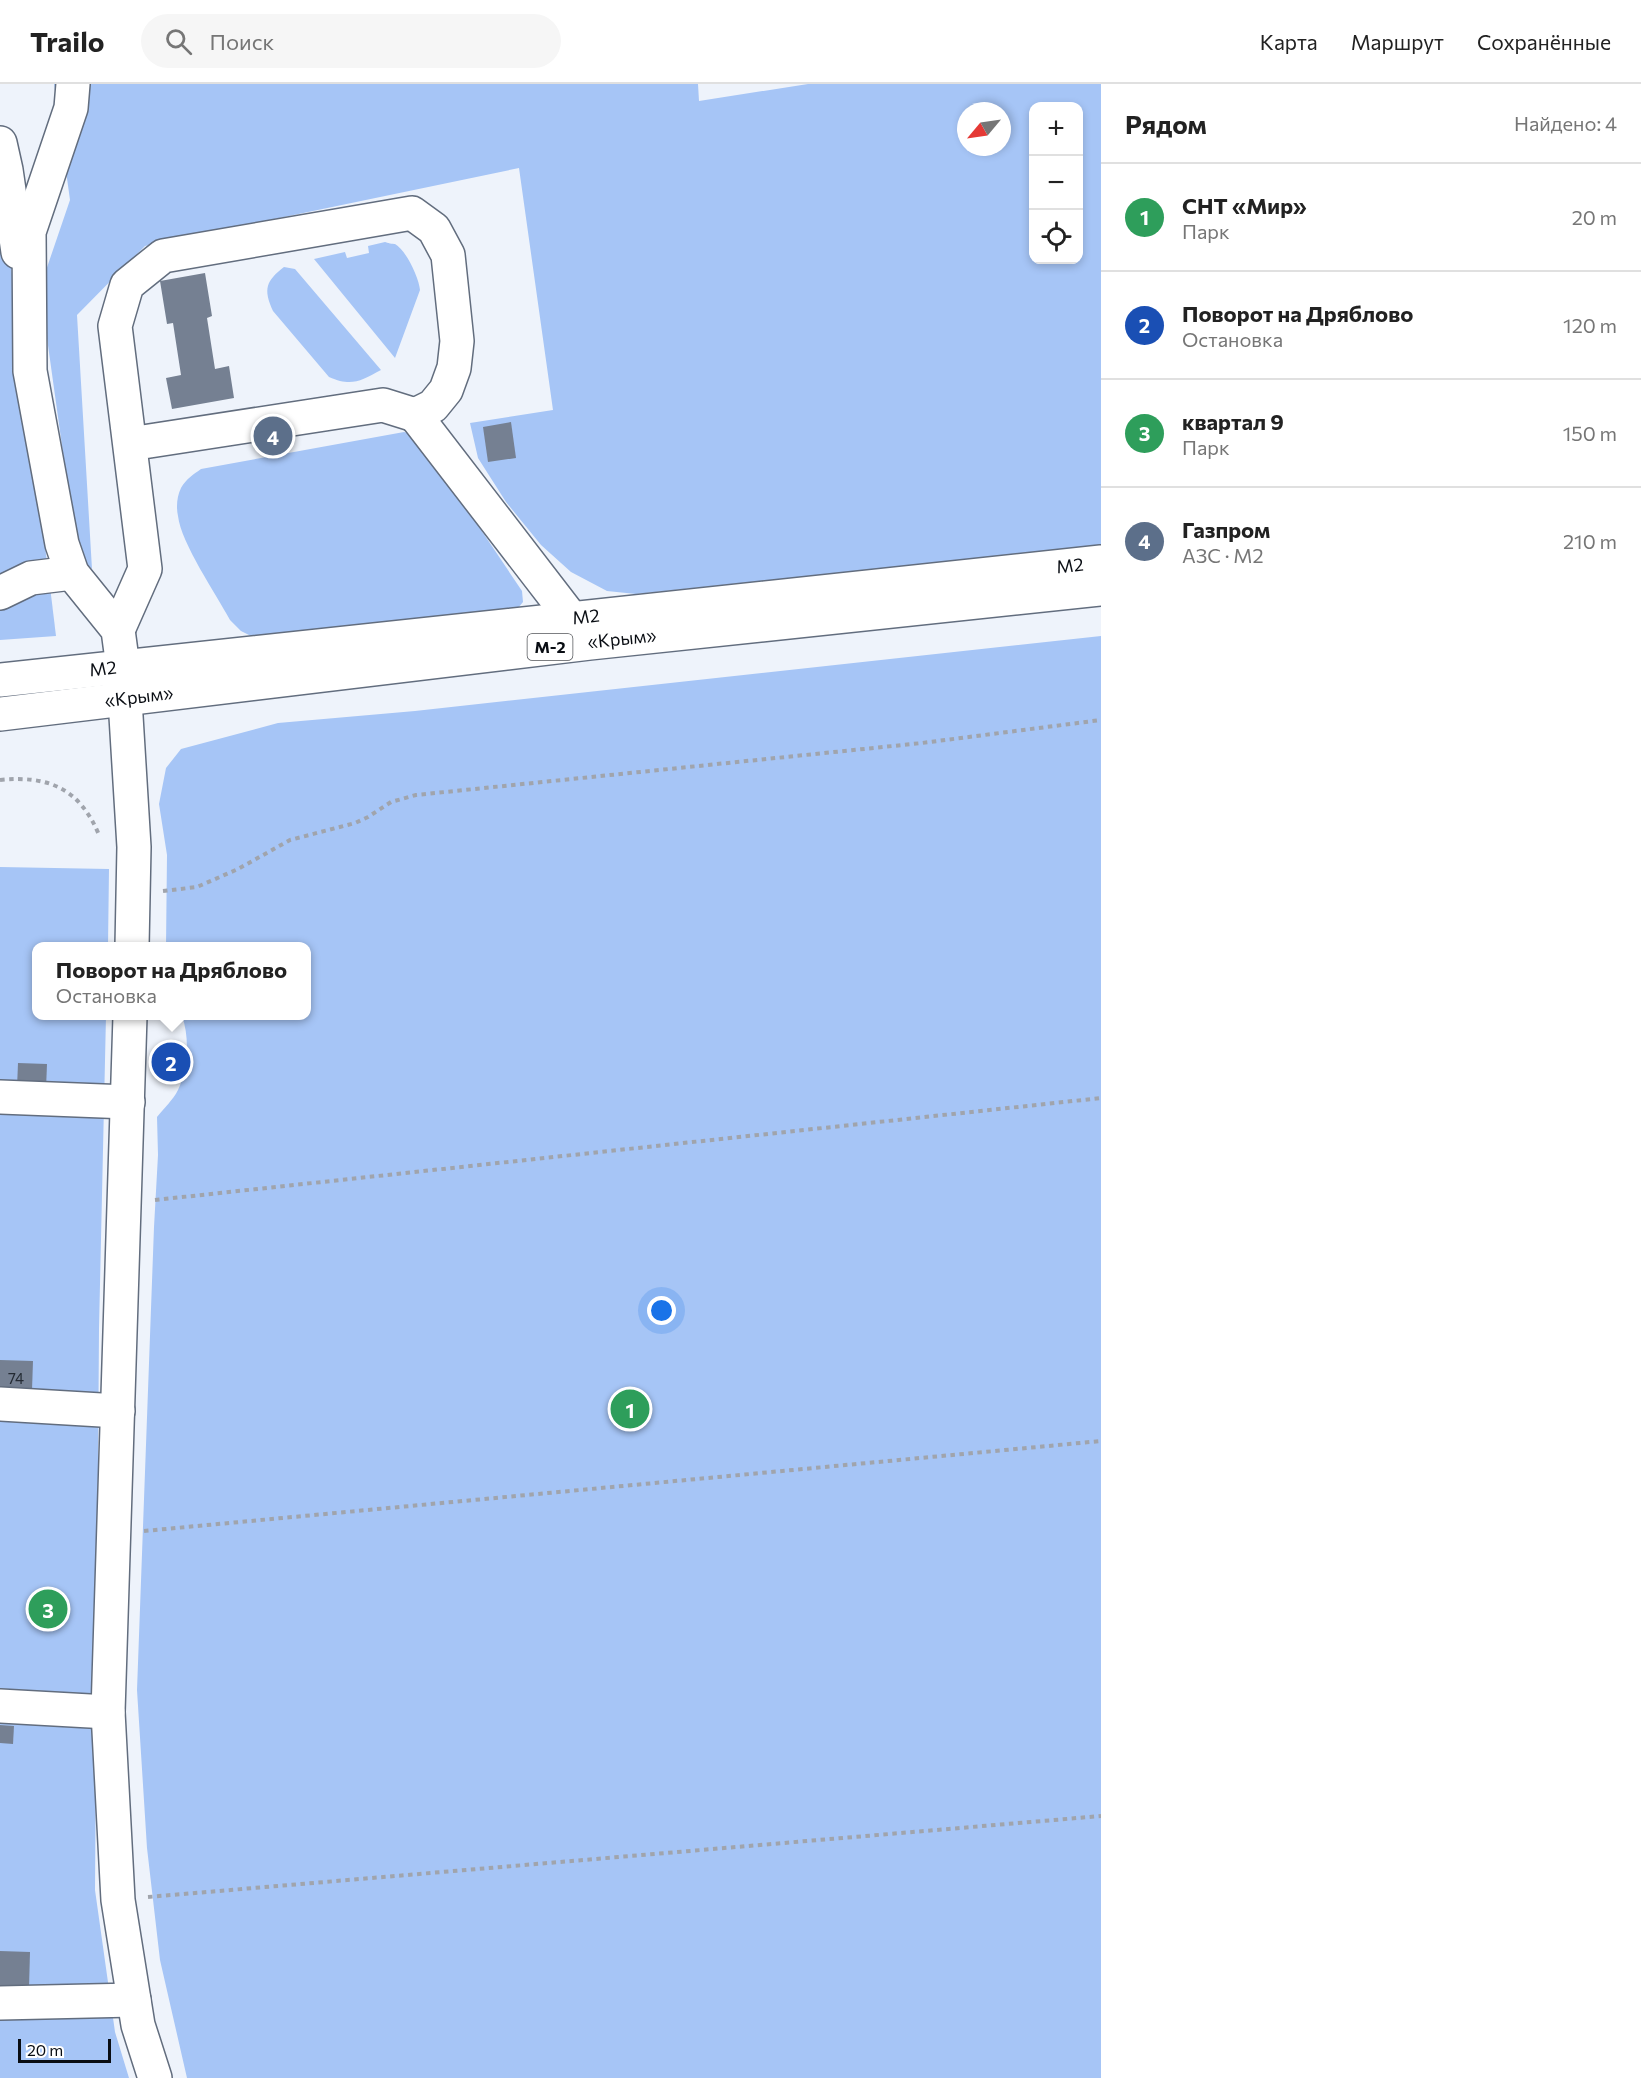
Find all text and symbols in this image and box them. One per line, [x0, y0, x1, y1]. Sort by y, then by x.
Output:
search box [141, 14, 561, 68]
text: Trailo [30, 24, 105, 58]
icon: search [162, 25, 195, 58]
text: Поиск [210, 28, 274, 55]
text: Карта [1260, 29, 1318, 54]
text: Маршрут [1351, 29, 1444, 54]
text: Сохранённые [1477, 29, 1611, 54]
north arrow [957, 102, 1011, 156]
map controls [1029, 102, 1083, 264]
button: + [1029, 102, 1083, 156]
text: Рядом [1125, 108, 1207, 139]
text: Найдено: 4 [1514, 111, 1617, 135]
button: − [1029, 156, 1083, 210]
text: СНТ «Мир» [1182, 192, 1307, 219]
text: 1 [1140, 205, 1149, 229]
text: 20 m [1572, 205, 1617, 229]
button: locate [1029, 210, 1083, 264]
text: Парк [1182, 219, 1230, 243]
text: Поворот на Дряблово [1182, 300, 1413, 327]
text: 2 [1139, 313, 1150, 337]
text: 120 m [1563, 313, 1617, 337]
text: Остановка [1182, 327, 1283, 351]
text: квартал 9 [1182, 408, 1284, 435]
pin: 4 [254, 414, 292, 458]
text: 3 [1139, 421, 1150, 445]
text: 150 m [1563, 421, 1617, 445]
text: Парк [1182, 435, 1230, 459]
text: Газпром [1182, 516, 1270, 543]
text: 4 [1138, 529, 1151, 553]
text: 210 m [1563, 529, 1617, 553]
text: АЗС · М2 [1182, 543, 1264, 567]
street label: М2 [1055, 553, 1085, 577]
street label: М2 [571, 604, 601, 628]
street label: «Крым» [586, 623, 657, 653]
road number: М-2 [528, 634, 572, 660]
street label: М2 [88, 656, 118, 680]
street label: «Крым» [103, 681, 174, 711]
popup [32, 942, 311, 1020]
text: Поворот на Дряблово [56, 956, 287, 983]
text: Остановка [56, 983, 157, 1007]
pin: 2 [152, 1040, 190, 1084]
your location [647, 1296, 676, 1325]
house number: 74 [8, 1369, 24, 1387]
pin: 1 [610, 1386, 650, 1432]
pin: 3 [28, 1586, 68, 1631]
scale bar [18, 2036, 111, 2064]
text: 20 m [27, 2040, 63, 2059]

